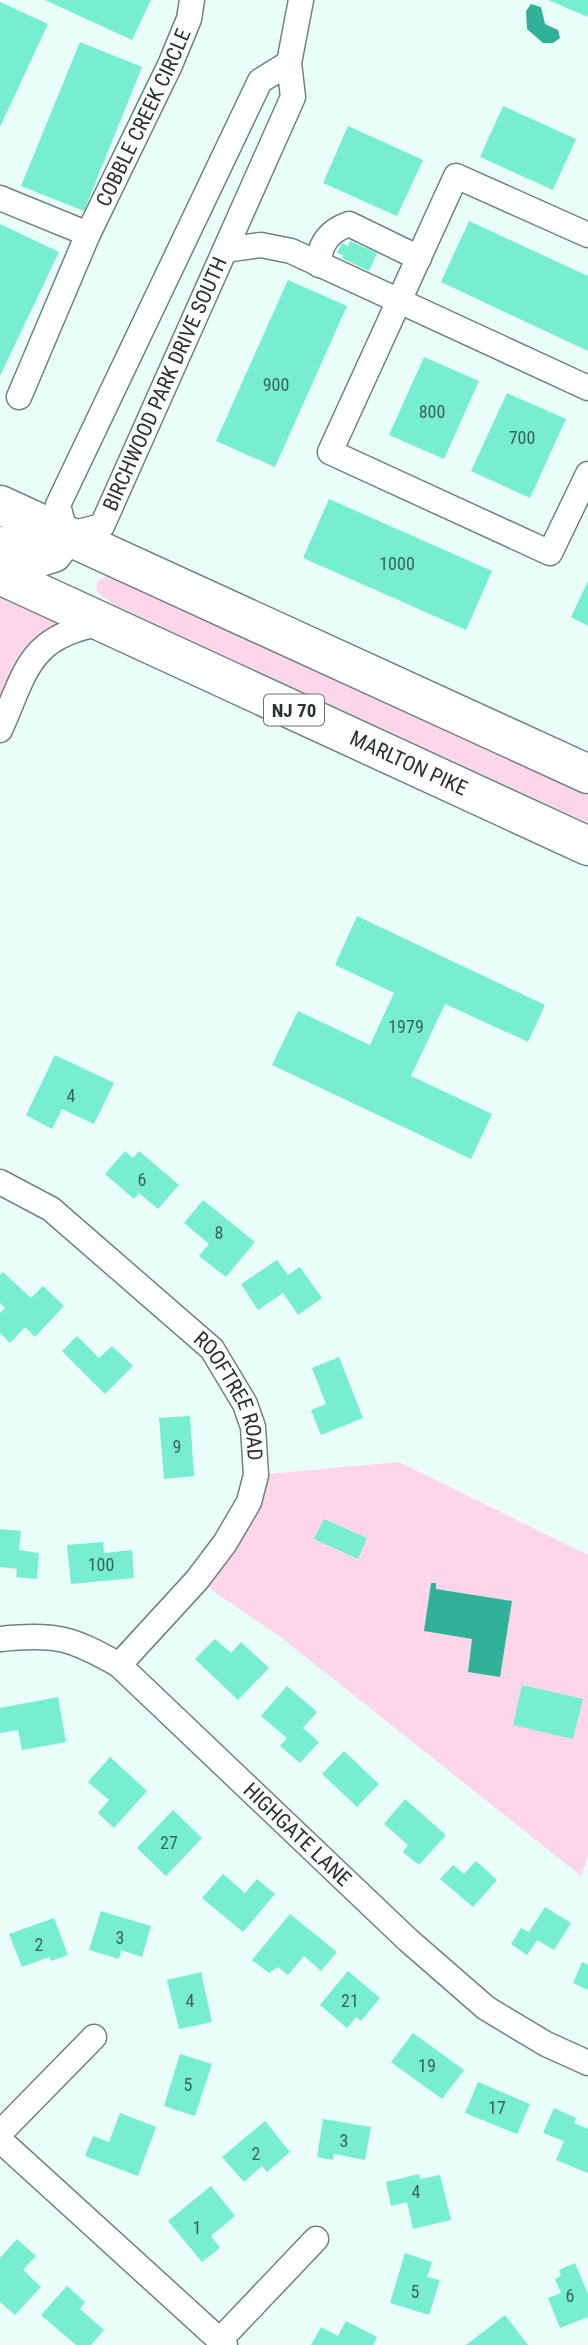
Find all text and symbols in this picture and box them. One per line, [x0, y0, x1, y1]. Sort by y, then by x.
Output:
street label: COBBLE CREEK CIRCLE [91, 25, 196, 210]
street label: BIRCHWOOD PARK DRIVE SOUTH [98, 253, 232, 515]
house number: 900 [263, 374, 289, 395]
house number: 800 [419, 401, 445, 422]
house number: 700 [509, 427, 535, 448]
house number: 1000 [379, 553, 415, 574]
road number: NJ 70 [264, 694, 324, 726]
street label: MARLTON PIKE [346, 726, 471, 801]
house number: 1979 [388, 1016, 424, 1037]
house number: 4 [67, 1085, 76, 1106]
house number: 6 [138, 1169, 146, 1190]
house number: 8 [215, 1222, 223, 1243]
street label: ROOFTREE ROAD [189, 1327, 267, 1461]
house number: 9 [173, 1436, 181, 1457]
house number: 100 [88, 1554, 114, 1575]
street label: HIGHGATE LANE [239, 1778, 356, 1891]
house number: 27 [160, 1832, 178, 1853]
house number: 3 [116, 1927, 124, 1948]
house number: 2 [35, 1934, 44, 1955]
house number: 4 [186, 1990, 195, 2011]
house number: 21 [341, 1990, 359, 2011]
house number: 19 [418, 2055, 436, 2076]
house number: 5 [184, 2074, 193, 2095]
house number: 17 [488, 2097, 506, 2118]
house number: 3 [340, 2130, 348, 2151]
house number: 2 [252, 2143, 261, 2164]
house number: 4 [412, 2181, 421, 2202]
house number: 1 [193, 2217, 201, 2238]
house number: 5 [411, 2281, 420, 2302]
house number: 6 [566, 2285, 574, 2306]

